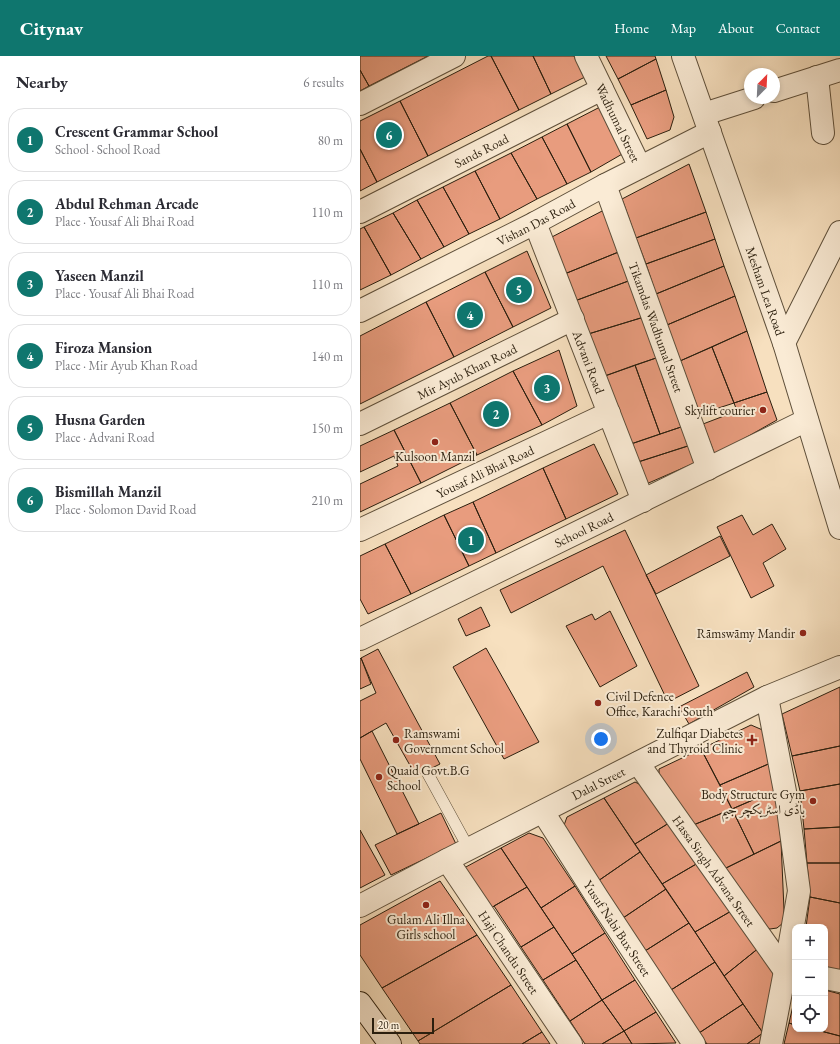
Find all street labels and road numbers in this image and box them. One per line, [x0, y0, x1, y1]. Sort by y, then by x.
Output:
street label: Wadhumal Street [592, 81, 644, 165]
street label: Sands Road [451, 130, 512, 172]
street label: Vishan Das Road [494, 195, 579, 250]
street label: Mesham Lea Road [742, 244, 789, 338]
street label: Tikamdas Wadhumal Street [625, 260, 687, 395]
street label: Advani Road [568, 327, 609, 396]
street label: Mir Ayub Khan Road [414, 340, 520, 404]
street label: Yousaf Ali Bhai Road [433, 441, 537, 502]
street label: School Road [551, 508, 617, 552]
street label: Dalal Street [569, 763, 628, 804]
street label: Hassa Singh Advana Street [669, 812, 759, 930]
street label: Yusuf Nabi Bux Street [580, 877, 655, 980]
street label: Haji Chandu Street [474, 907, 543, 997]

